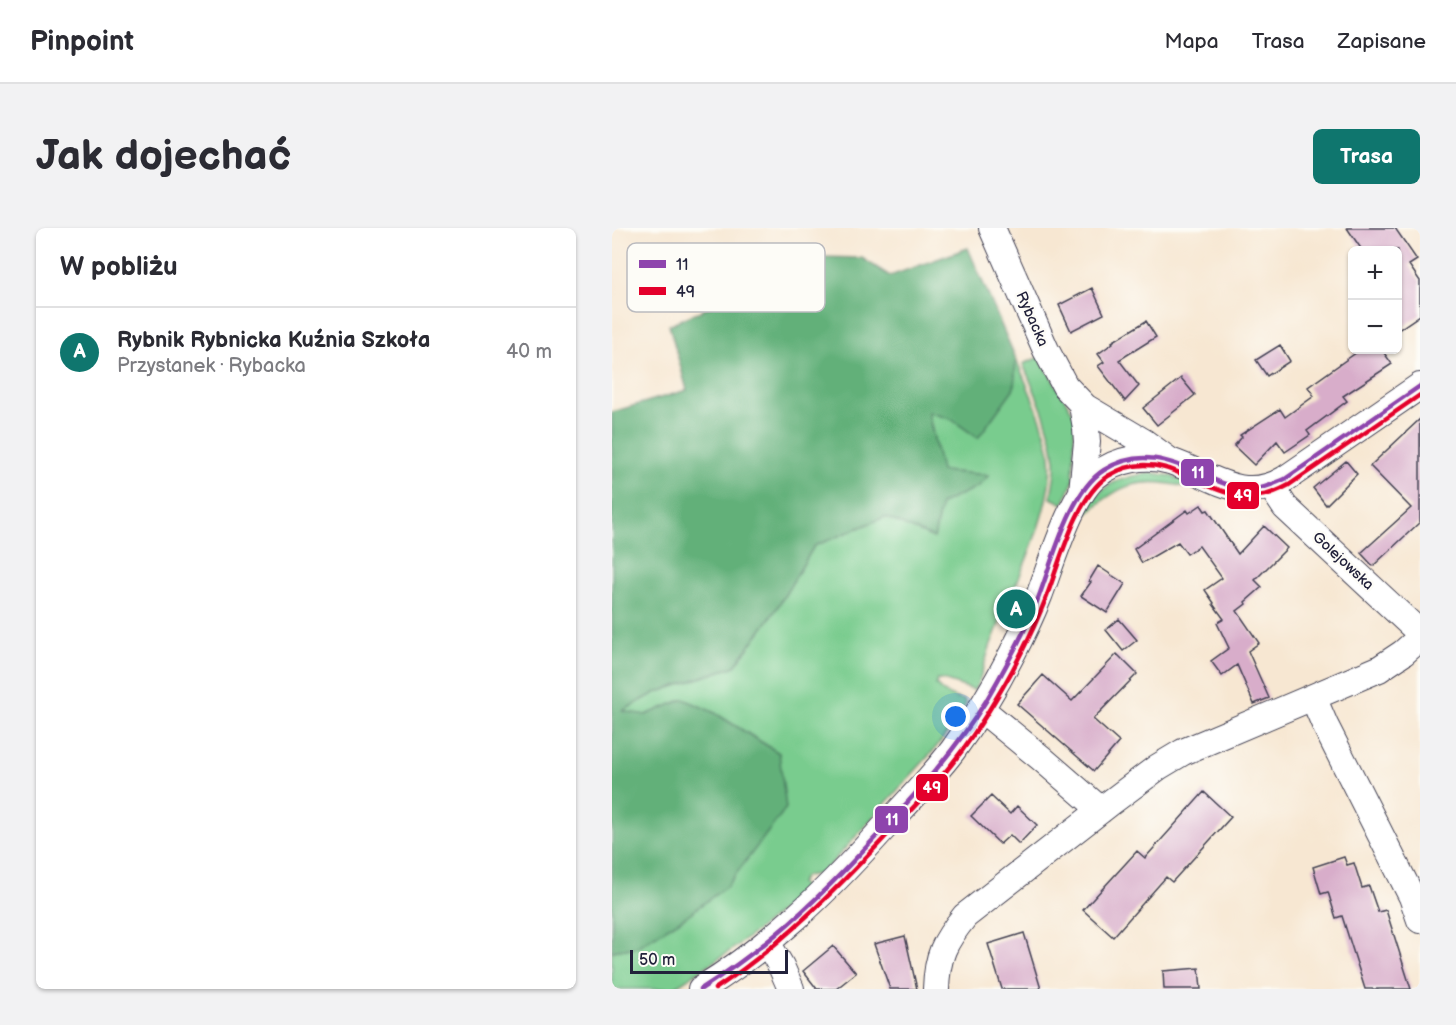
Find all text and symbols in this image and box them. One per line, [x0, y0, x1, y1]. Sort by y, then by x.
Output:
text: Pinpoint [30, 25, 134, 58]
text: Mapa [1165, 29, 1219, 54]
text: Trasa [1252, 29, 1305, 54]
text: Zapisane [1338, 29, 1426, 54]
button: Trasa [1313, 129, 1420, 184]
text: Jak dojechać [36, 131, 291, 182]
legend [627, 243, 825, 312]
map controls [1348, 246, 1402, 354]
button: + [1348, 246, 1402, 300]
text: W pobliżu [60, 252, 178, 283]
text: 11 [676, 256, 688, 275]
text: 49 [676, 283, 695, 302]
street label: Rybacka [1011, 289, 1053, 349]
button: − [1348, 300, 1402, 354]
text: Rybnik Rybnicka Kuźnia Szkoła [117, 327, 430, 354]
text: A [73, 340, 86, 364]
text: 40 m [506, 340, 552, 364]
text: Przystanek · Rybacka [117, 354, 306, 378]
line badge: 11 [1180, 458, 1215, 487]
text: 11 [1191, 464, 1205, 483]
line badge: 49 [1226, 481, 1260, 510]
text: 49 [1234, 487, 1252, 506]
street label: Golejowska [1308, 528, 1378, 594]
pin: A [996, 586, 1036, 632]
your location [941, 702, 970, 731]
line badge: 49 [915, 773, 949, 802]
text: 49 [923, 779, 941, 798]
line badge: 11 [874, 805, 909, 834]
text: 11 [885, 811, 899, 830]
scale bar [630, 947, 788, 974]
text: 50 m [639, 951, 675, 970]

